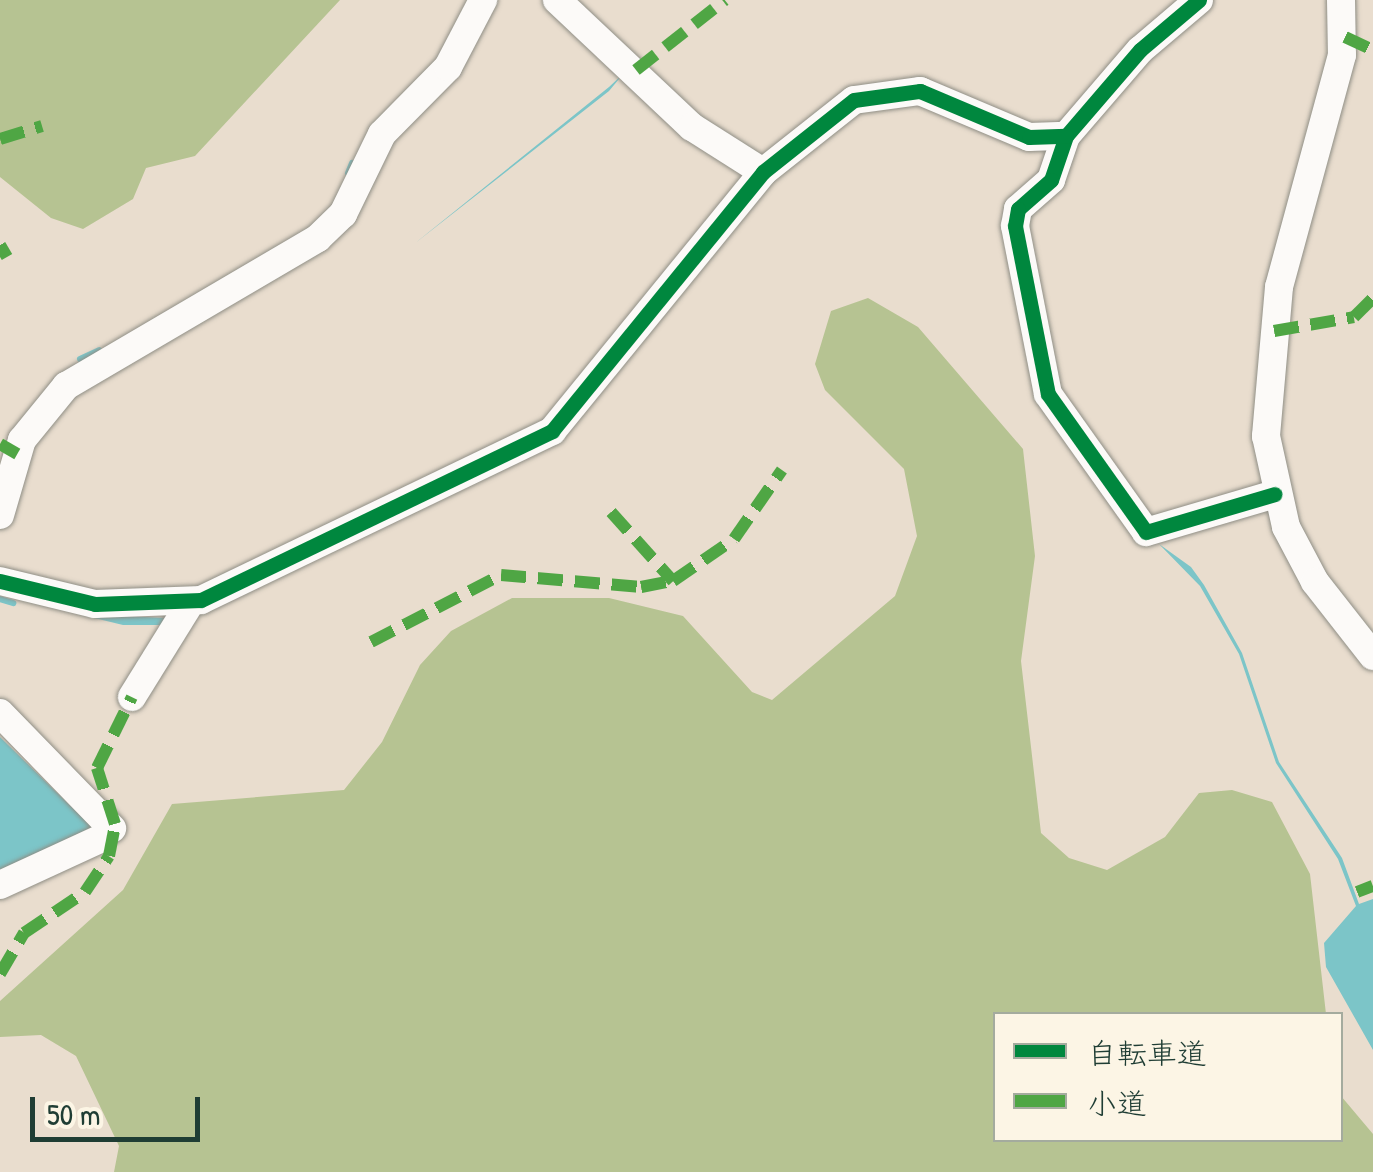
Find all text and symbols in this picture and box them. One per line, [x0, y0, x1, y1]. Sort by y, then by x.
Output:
legend [993, 1012, 1343, 1142]
text: 自転車道 [1087, 1033, 1207, 1073]
scale bar [35, 1077, 205, 1139]
text: 小道 [1087, 1083, 1147, 1123]
text: 50 m [47, 1094, 100, 1134]

